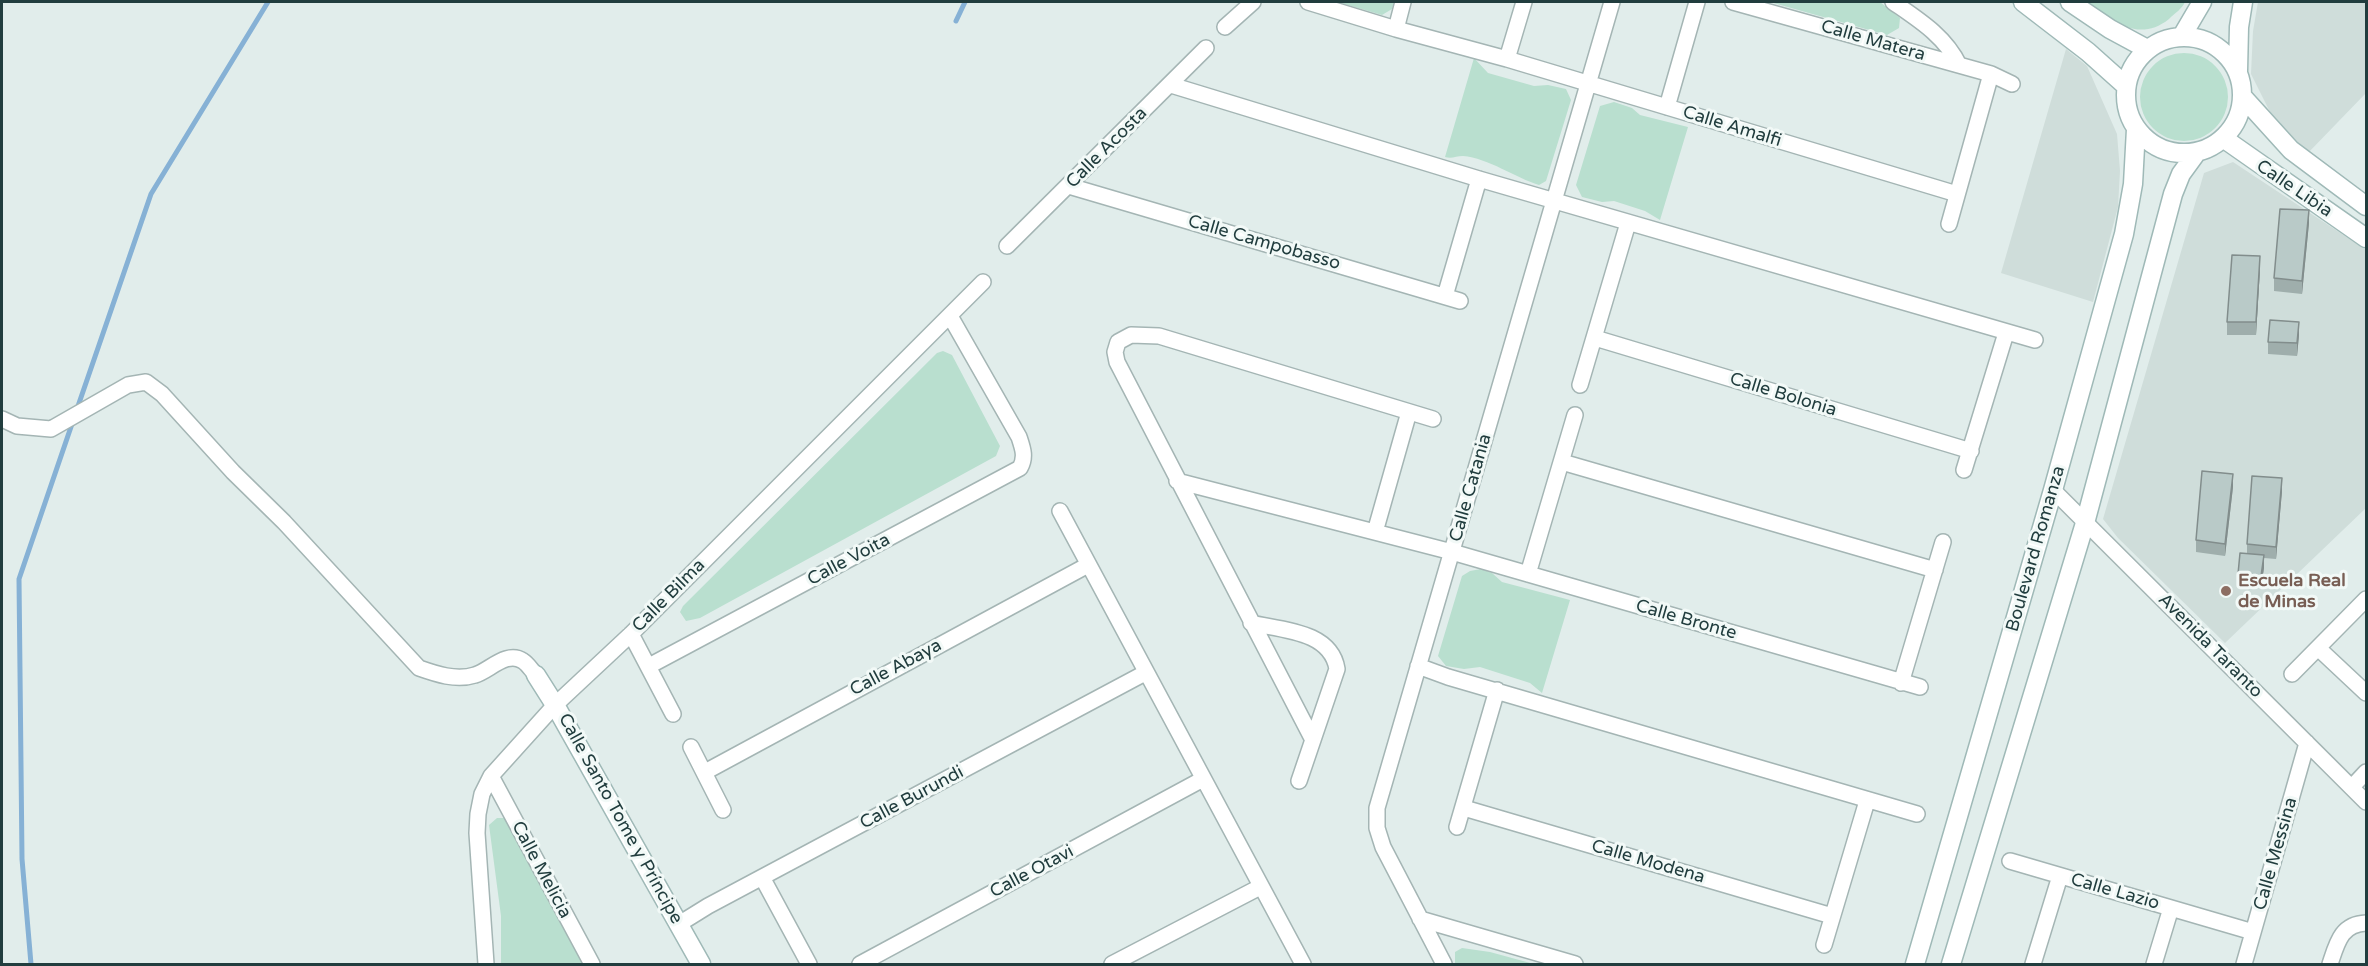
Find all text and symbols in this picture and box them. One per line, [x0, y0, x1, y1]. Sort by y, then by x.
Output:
street label: Calle Matera [1818, 16, 1928, 66]
street label: Calle Amalfi [1680, 102, 1784, 152]
street label: Calle Acosta [1062, 103, 1152, 193]
street label: Calle Libia [2252, 156, 2336, 222]
street label: Calle Campobasso [1185, 211, 1343, 275]
street label: Calle Bolonia [1727, 368, 1839, 422]
street label: Calle Catania [1445, 431, 1497, 545]
street label: Boulevard Romanza [2002, 464, 2070, 634]
street label: Calle Voita [804, 529, 894, 591]
street label: Calle Bilma [628, 555, 710, 637]
place label: Escuela Real de Minas [2238, 570, 2346, 612]
marker: Escuela Real de Minas [2219, 584, 2233, 598]
street label: Avenida Taranto [2153, 589, 2267, 703]
street label: Calle Bronte [1633, 595, 1739, 645]
street label: Calle Abaya [846, 635, 946, 701]
street label: Calle Santo Tome y Príncipe [553, 710, 687, 928]
street label: Calle Burundi [856, 762, 968, 834]
street label: Calle Messina [2250, 795, 2302, 913]
street label: Calle Melicia [506, 818, 576, 922]
street label: Calle Modena [1589, 835, 1707, 889]
street label: Calle Otavi [986, 841, 1078, 903]
street label: Calle Lazio [2068, 869, 2162, 915]

